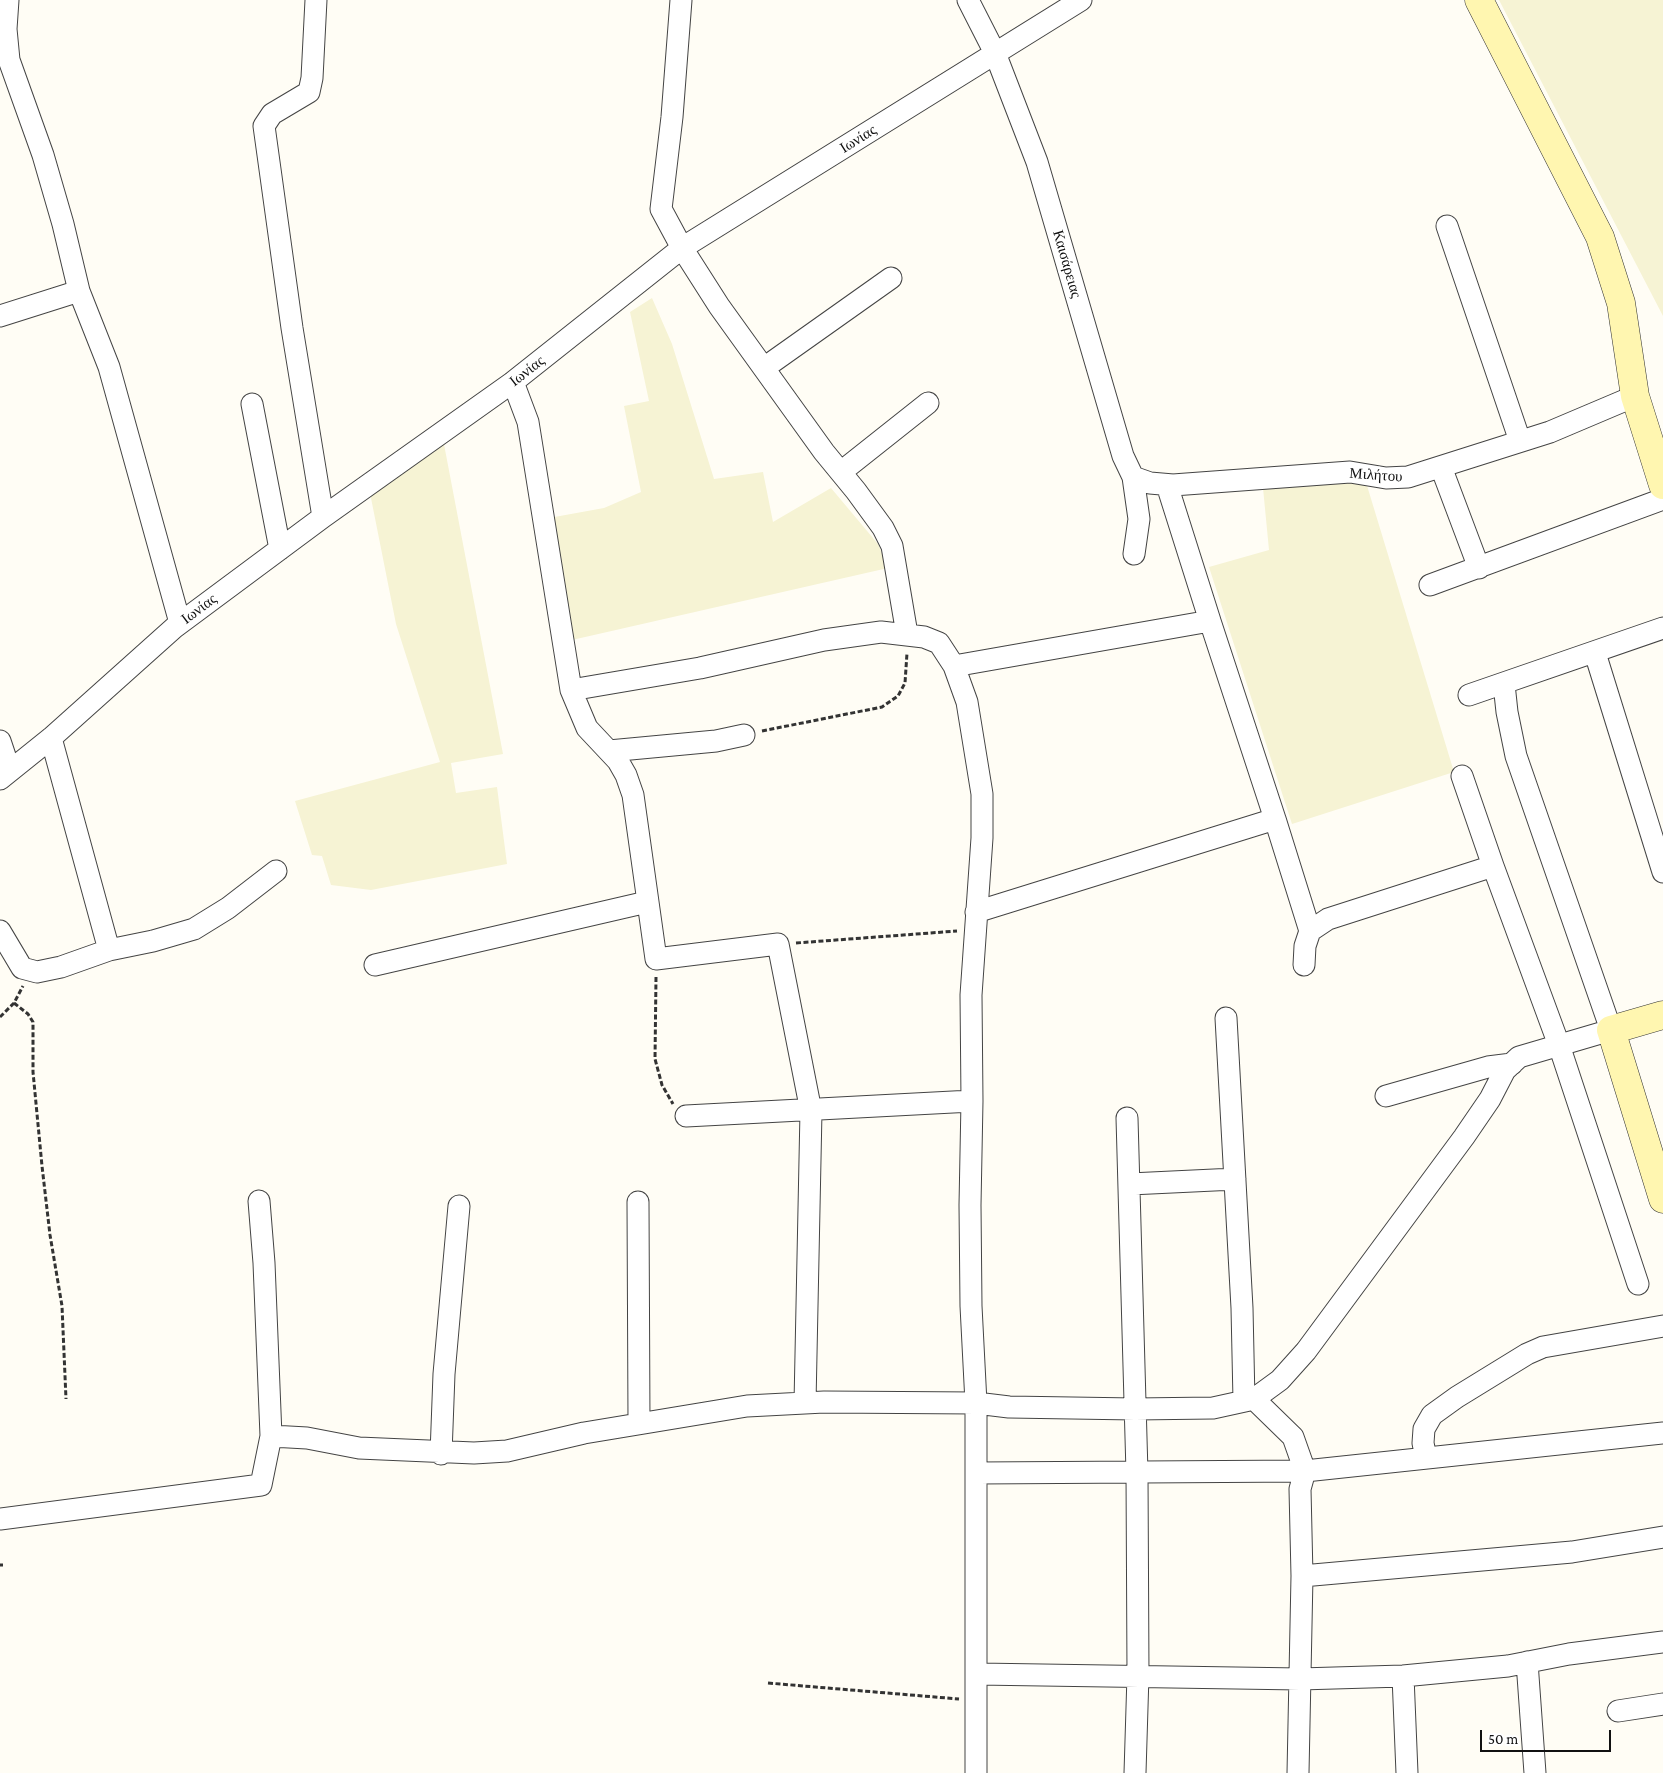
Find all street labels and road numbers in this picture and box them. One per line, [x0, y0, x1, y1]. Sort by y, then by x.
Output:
street label: Ιωνίας [836, 121, 880, 157]
street label: Καισάρειας [1049, 228, 1085, 300]
street label: Ιωνίας [506, 352, 548, 390]
street label: Μιλήτου [1349, 464, 1403, 486]
street label: Ιωνίας [178, 590, 220, 628]

